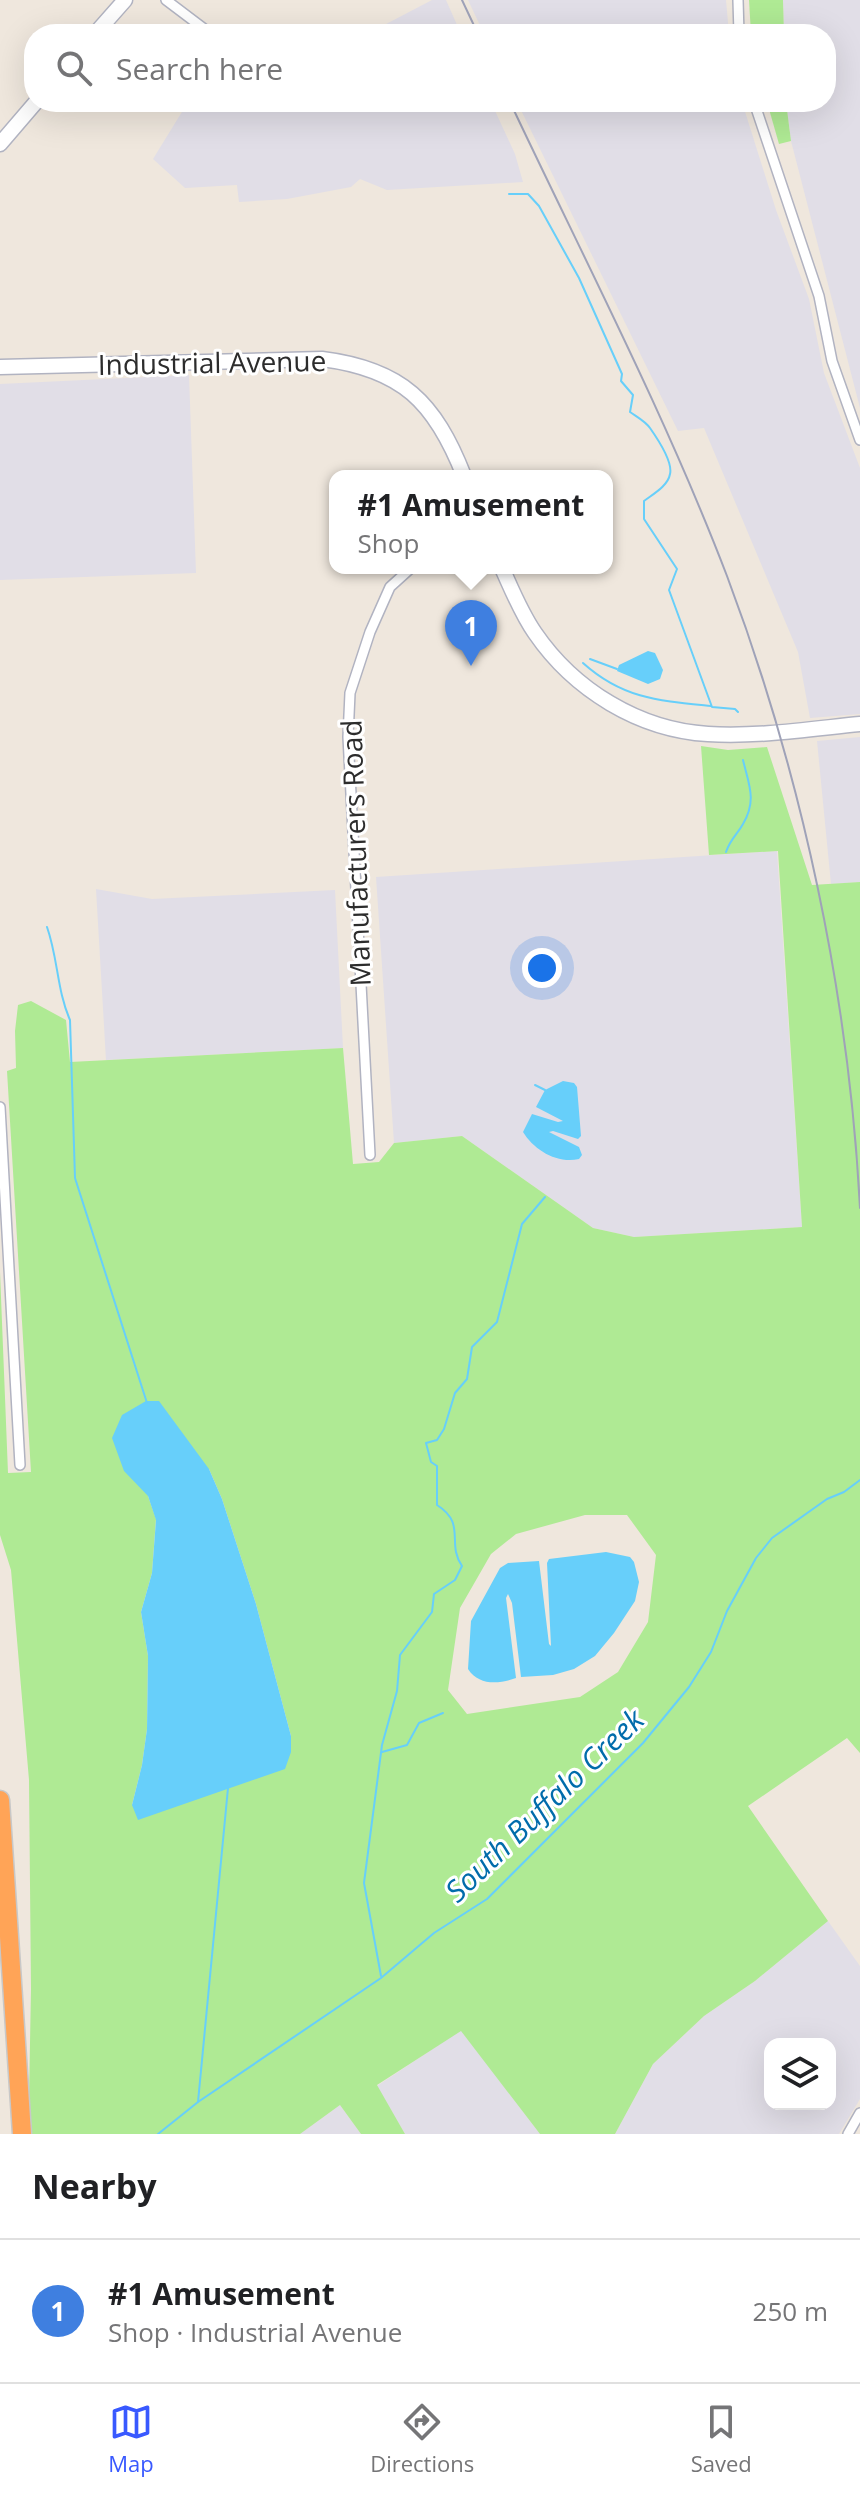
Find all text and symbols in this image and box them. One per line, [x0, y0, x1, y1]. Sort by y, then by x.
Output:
search box [24, 24, 836, 112]
icon: search [52, 46, 96, 90]
text: Search here [116, 48, 283, 89]
street label: Industrial Avenue [97, 341, 327, 383]
popup [329, 470, 613, 574]
text: #1 Amusement [358, 484, 584, 525]
text: Shop [358, 525, 419, 561]
pin: 1 [445, 600, 497, 666]
street label: Manufacturers Road [331, 719, 379, 987]
your location [522, 948, 562, 988]
water label: South Buffalo Creek [436, 1698, 653, 1911]
map controls [764, 2038, 836, 2110]
button: layers [764, 2038, 836, 2110]
text: Nearby [32, 2163, 157, 2209]
text: #1 Amusement [108, 2273, 335, 2314]
text: 1 [51, 2293, 65, 2329]
text: 250 m [753, 2293, 828, 2329]
text: Shop · Industrial Avenue [108, 2314, 402, 2350]
tab: Map [108, 2400, 154, 2478]
tab: Directions [370, 2400, 474, 2478]
tab: Saved [691, 2400, 752, 2478]

